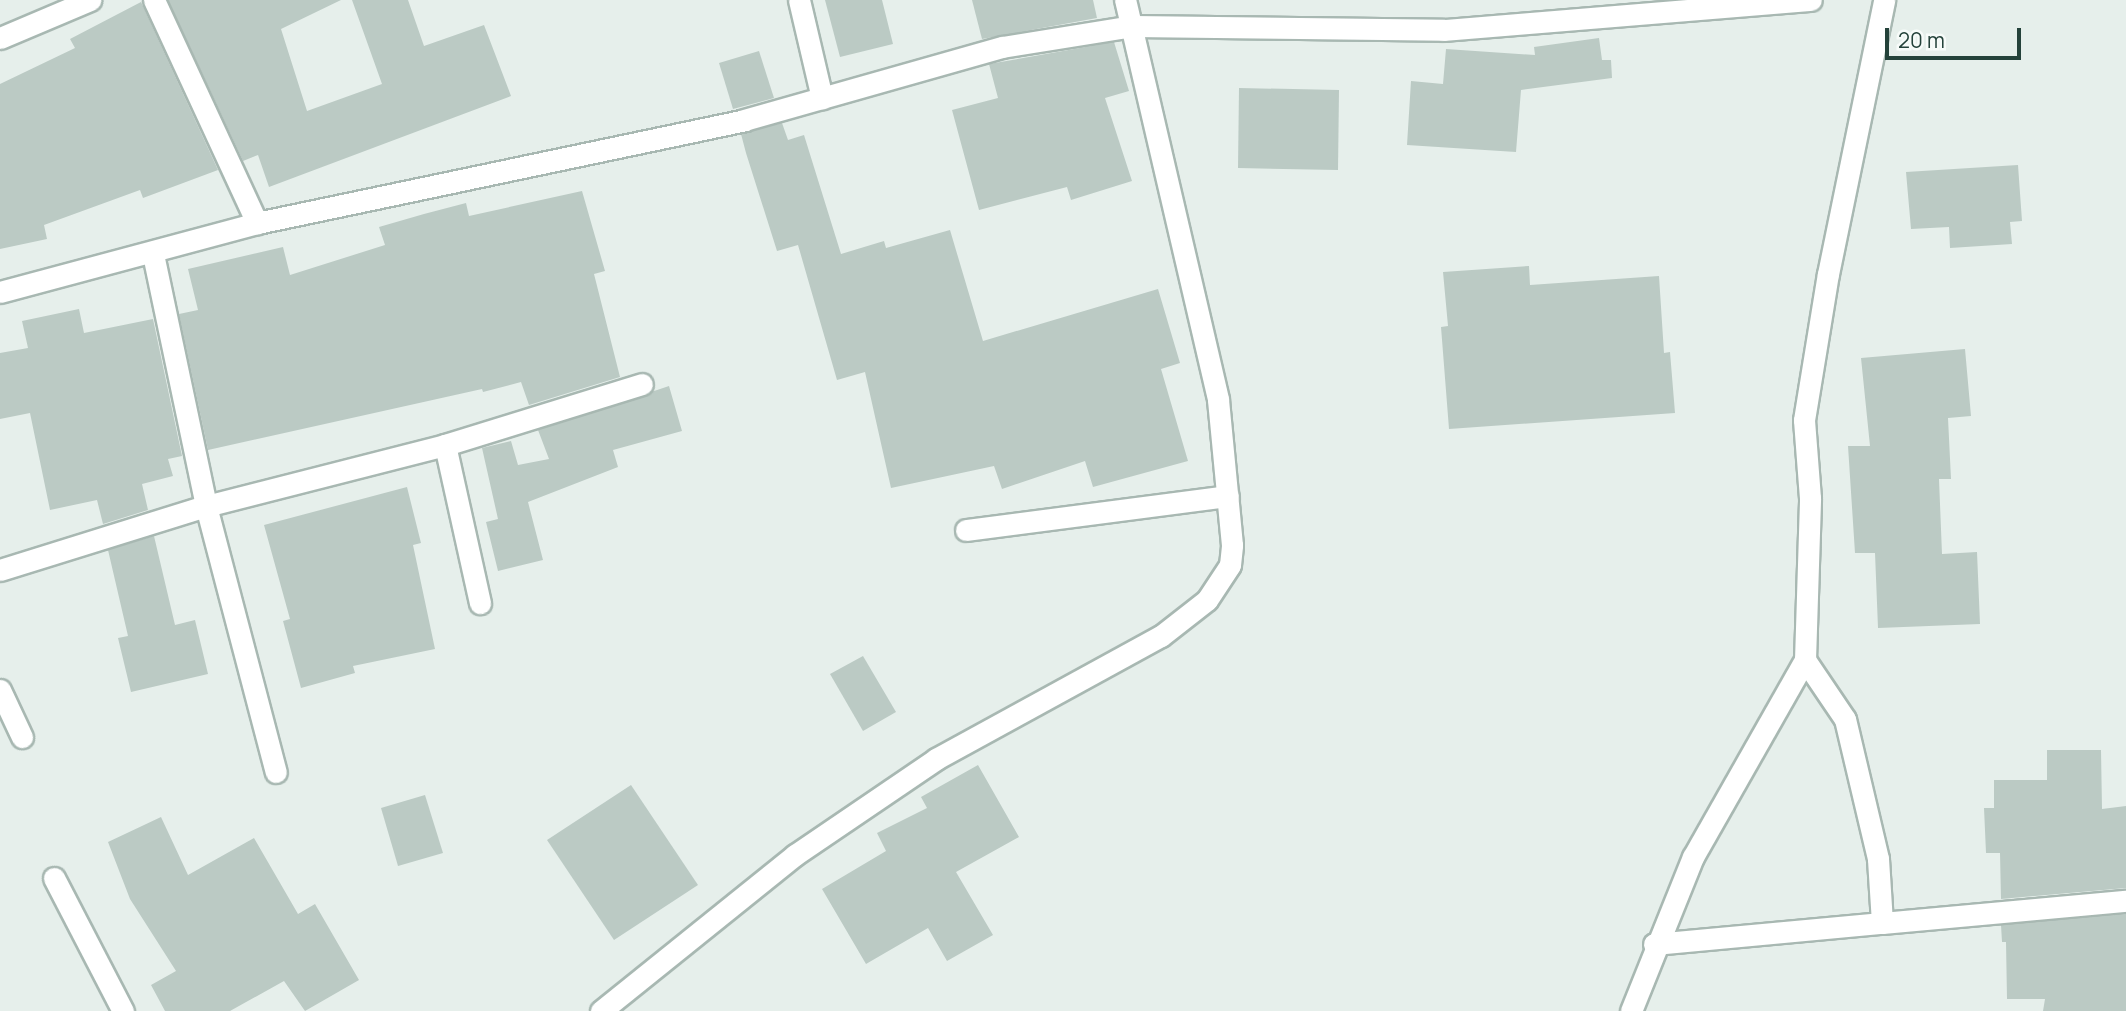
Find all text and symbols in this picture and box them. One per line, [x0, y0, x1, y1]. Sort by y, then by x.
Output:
scale bar [1888, 14, 2024, 58]
text: 20 m [1898, 26, 1945, 54]

